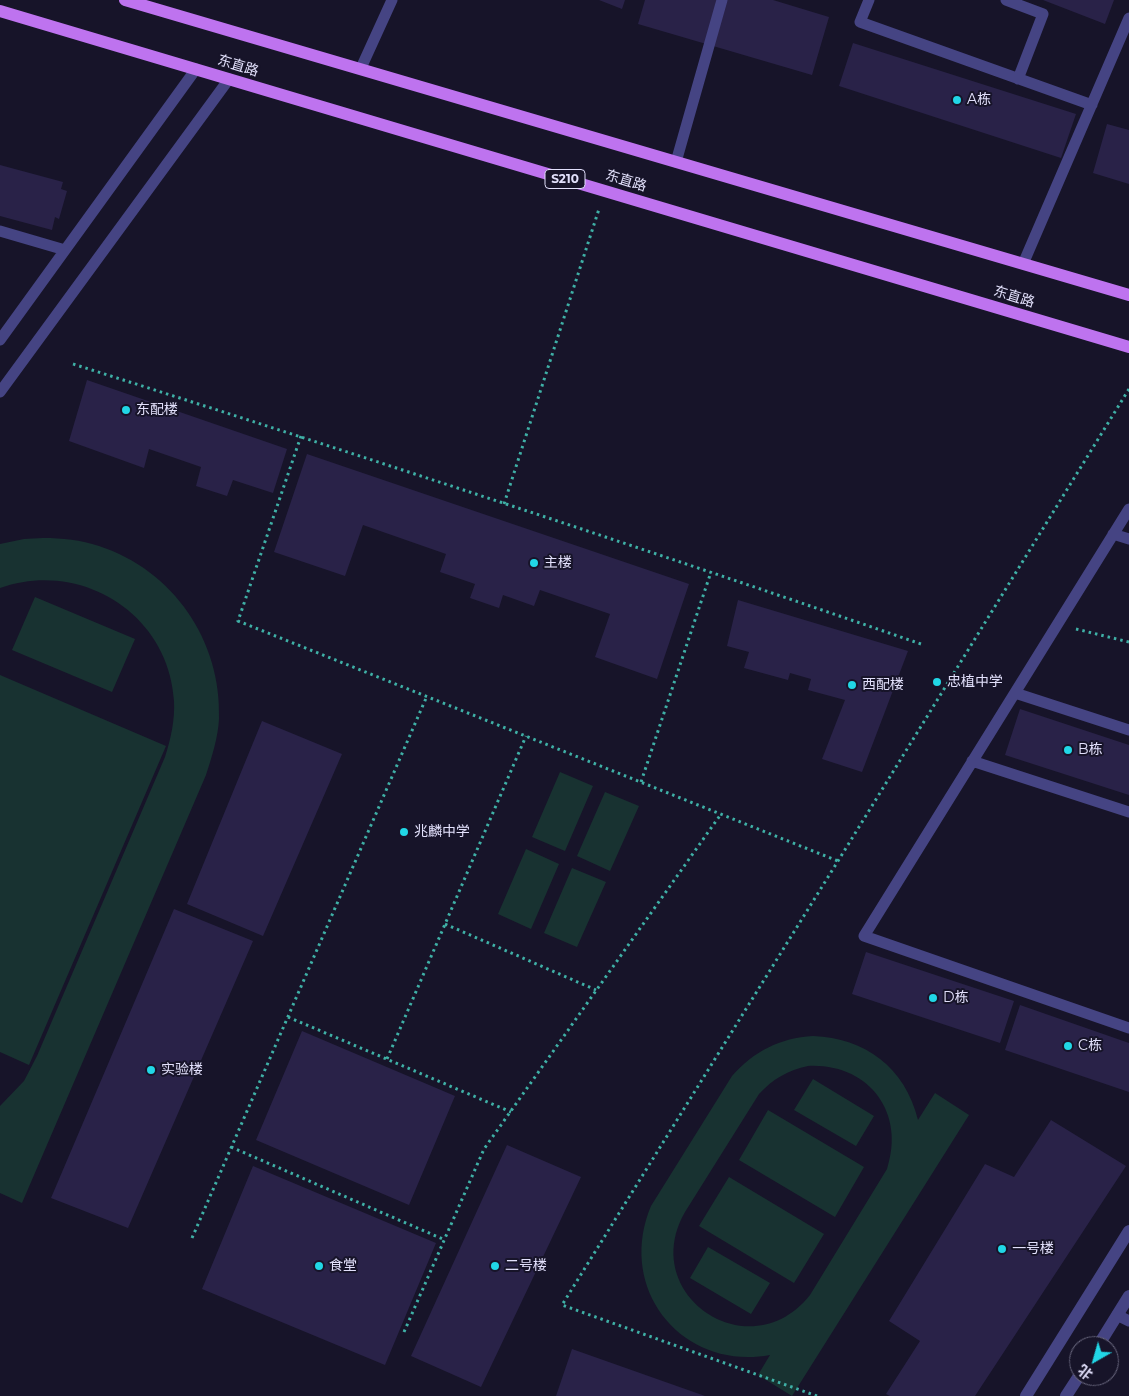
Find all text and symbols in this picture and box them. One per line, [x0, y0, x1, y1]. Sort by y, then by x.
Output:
street label: 东直路 [215, 52, 261, 80]
place label: A栋 [967, 92, 991, 108]
marker: A栋 [951, 94, 963, 106]
street label: 东直路 [603, 167, 649, 195]
road number: S210 [545, 170, 585, 188]
street label: 东直路 [991, 283, 1037, 311]
place label: 东配楼 [136, 402, 178, 418]
marker: 东配楼 [120, 404, 132, 416]
place label: 主楼 [544, 555, 572, 571]
marker: 主楼 [528, 557, 540, 569]
place label: 忠植中学 [947, 674, 1003, 690]
marker: 忠植中学 [931, 676, 943, 688]
place label: 西配楼 [862, 677, 904, 693]
marker: 西配楼 [846, 679, 858, 691]
place label: B栋 [1078, 742, 1103, 758]
marker: B栋 [1062, 744, 1074, 756]
place label: 兆麟中学 [414, 824, 470, 840]
marker: 兆麟中学 [398, 826, 410, 838]
place label: D栋 [943, 990, 969, 1006]
marker: D栋 [927, 992, 939, 1004]
place label: C栋 [1078, 1038, 1102, 1054]
marker: C栋 [1062, 1040, 1074, 1052]
place label: 实验楼 [161, 1062, 203, 1078]
marker: 实验楼 [145, 1064, 157, 1076]
place label: 一号楼 [1012, 1241, 1054, 1257]
marker: 一号楼 [996, 1243, 1008, 1255]
place label: 食堂 [329, 1258, 357, 1274]
place label: 二号楼 [505, 1258, 547, 1274]
marker: 食堂 [313, 1260, 325, 1272]
marker: 二号楼 [489, 1260, 501, 1272]
north arrow [1069, 1336, 1119, 1386]
text: 北 [1074, 1361, 1096, 1383]

